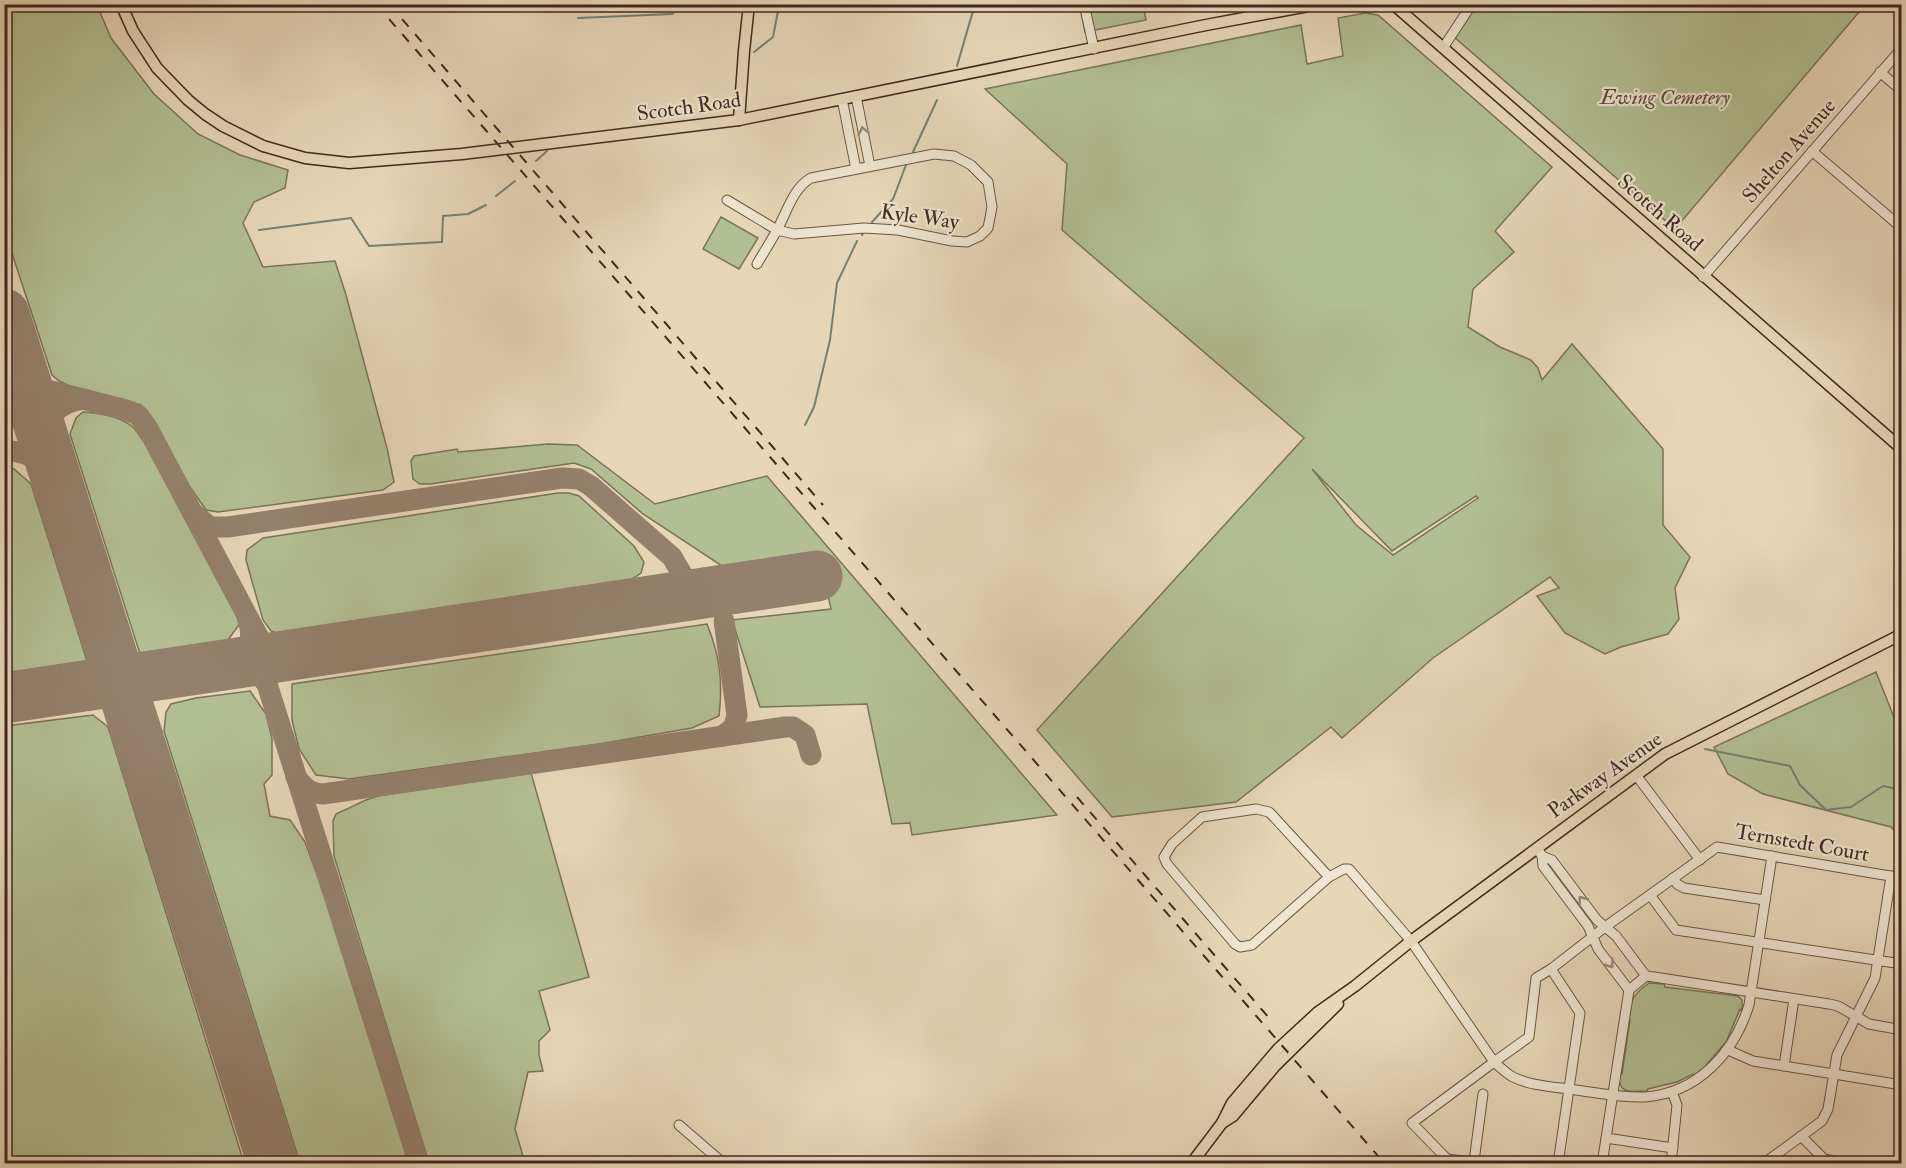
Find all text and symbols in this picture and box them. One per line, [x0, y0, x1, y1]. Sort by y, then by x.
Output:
park label: Ewing Cemetery [1598, 84, 1731, 111]
street label: Scotch Road [635, 86, 743, 128]
street label: Shelton Avenue [1736, 93, 1842, 209]
one-way arrow [857, 126, 870, 136]
street label: Scotch Road [1612, 168, 1709, 258]
street label: Kyle Way [879, 198, 962, 236]
street label: Parkway Avenue [1542, 725, 1668, 824]
street label: Ternstedt Court [1733, 818, 1871, 868]
one-way arrow [1578, 896, 1589, 907]
one-way arrow [1602, 958, 1613, 969]

